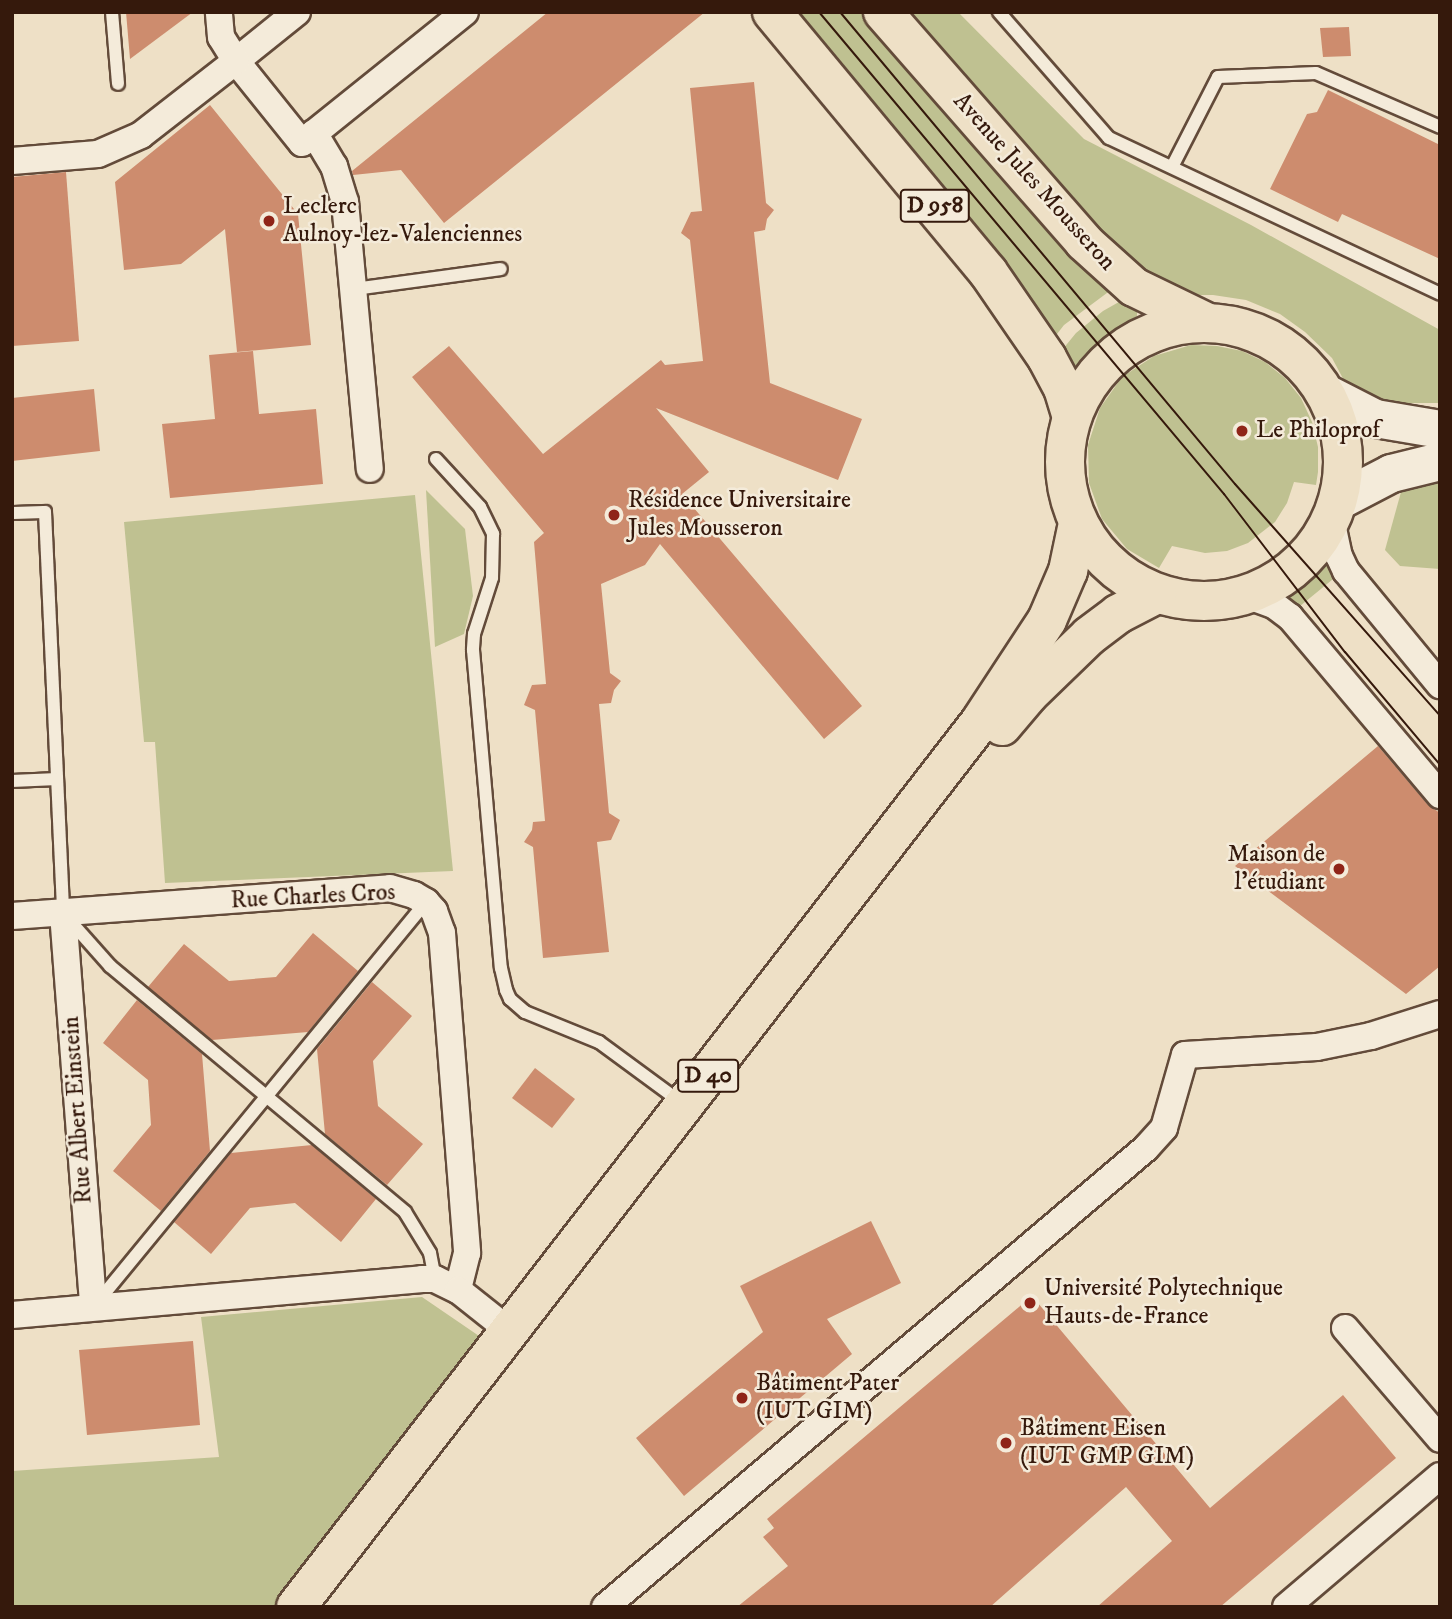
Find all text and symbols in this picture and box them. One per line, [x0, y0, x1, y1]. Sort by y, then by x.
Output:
street label: Avenue Jules Mousseron [947, 87, 1121, 277]
road number: D 958 [898, 186, 972, 226]
place label: Leclerc Aulnoy-lez-Valenciennes [283, 193, 522, 249]
marker: Leclerc Aulnoy-lez-Valenciennes [261, 213, 277, 229]
place label: Le Philoprof [1256, 417, 1380, 445]
marker: Le Philoprof [1234, 423, 1250, 439]
place label: Résidence Universitaire Jules Mousseron [628, 487, 851, 543]
marker: Résidence Universitaire Jules Mousseron [606, 507, 622, 523]
place label: Maison de l'étudiant [1227, 841, 1325, 897]
marker: Maison de l'étudiant [1331, 861, 1347, 877]
street label: Rue Charles Cros [230, 878, 396, 916]
street label: Rue Albert Einstein [57, 1015, 99, 1205]
road number: D 40 [676, 1056, 740, 1096]
place label: Université Polytechnique Hauts-de-France [1044, 1275, 1283, 1331]
marker: Université Polytechnique Hauts-de-France [1022, 1295, 1038, 1311]
place label: Bâtiment Pater (IUT GIM) [756, 1370, 899, 1426]
marker: Bâtiment Pater (IUT GIM) [734, 1390, 750, 1406]
place label: Bâtiment Eisen (IUT GMP GIM) [1020, 1415, 1194, 1471]
marker: Bâtiment Eisen (IUT GMP GIM) [998, 1435, 1014, 1451]

